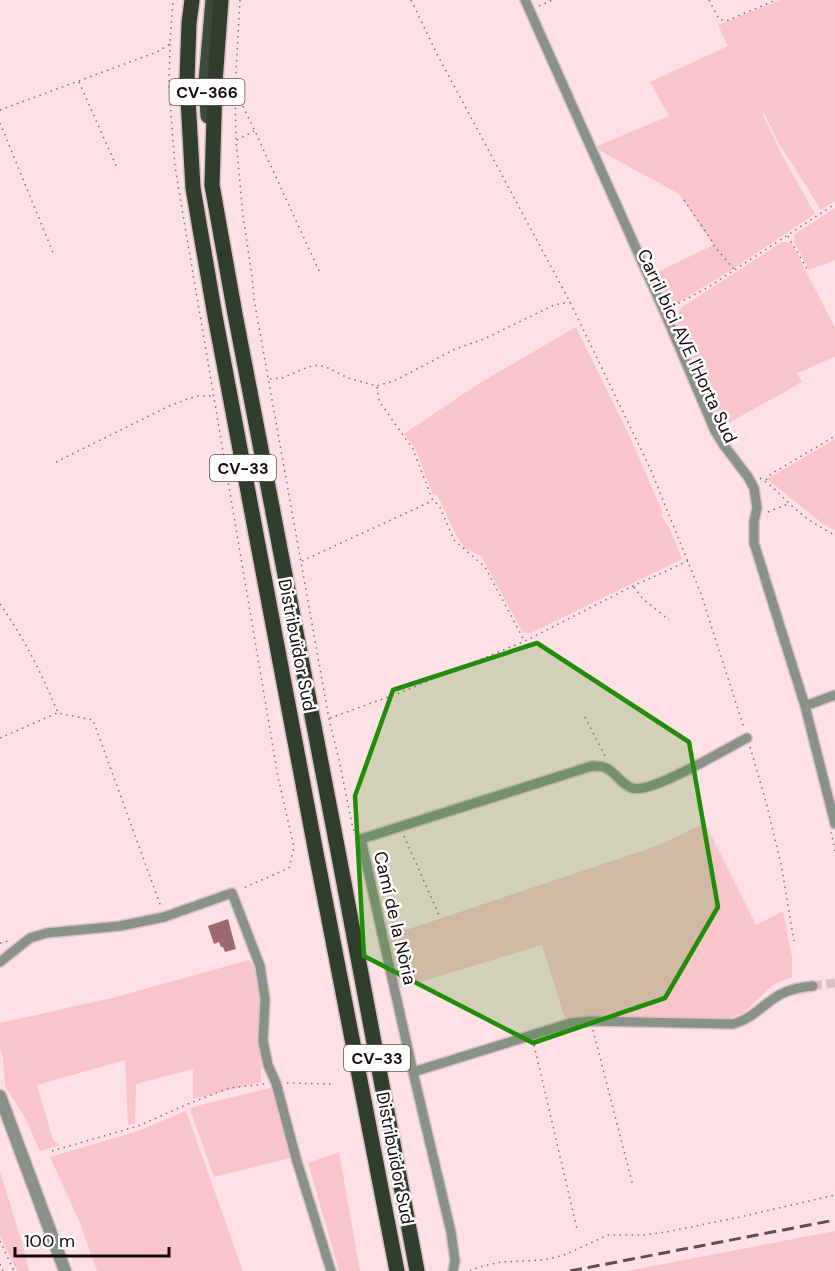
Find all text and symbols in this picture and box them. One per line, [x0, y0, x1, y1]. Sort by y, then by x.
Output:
road number: CV-366 [170, 79, 244, 105]
street label: Carril bici AVE l'Horta Sud [631, 245, 743, 447]
road number: CV-33 [210, 455, 276, 481]
street label: Distribuïdor Sud [272, 577, 322, 713]
street label: Camí de la Nòria [368, 849, 422, 987]
road number: CV-33 [344, 1045, 410, 1071]
street label: Distribuïdor Sud [370, 1090, 420, 1226]
scale bar [15, 1220, 170, 1258]
text: 100 m [24, 1229, 75, 1253]

